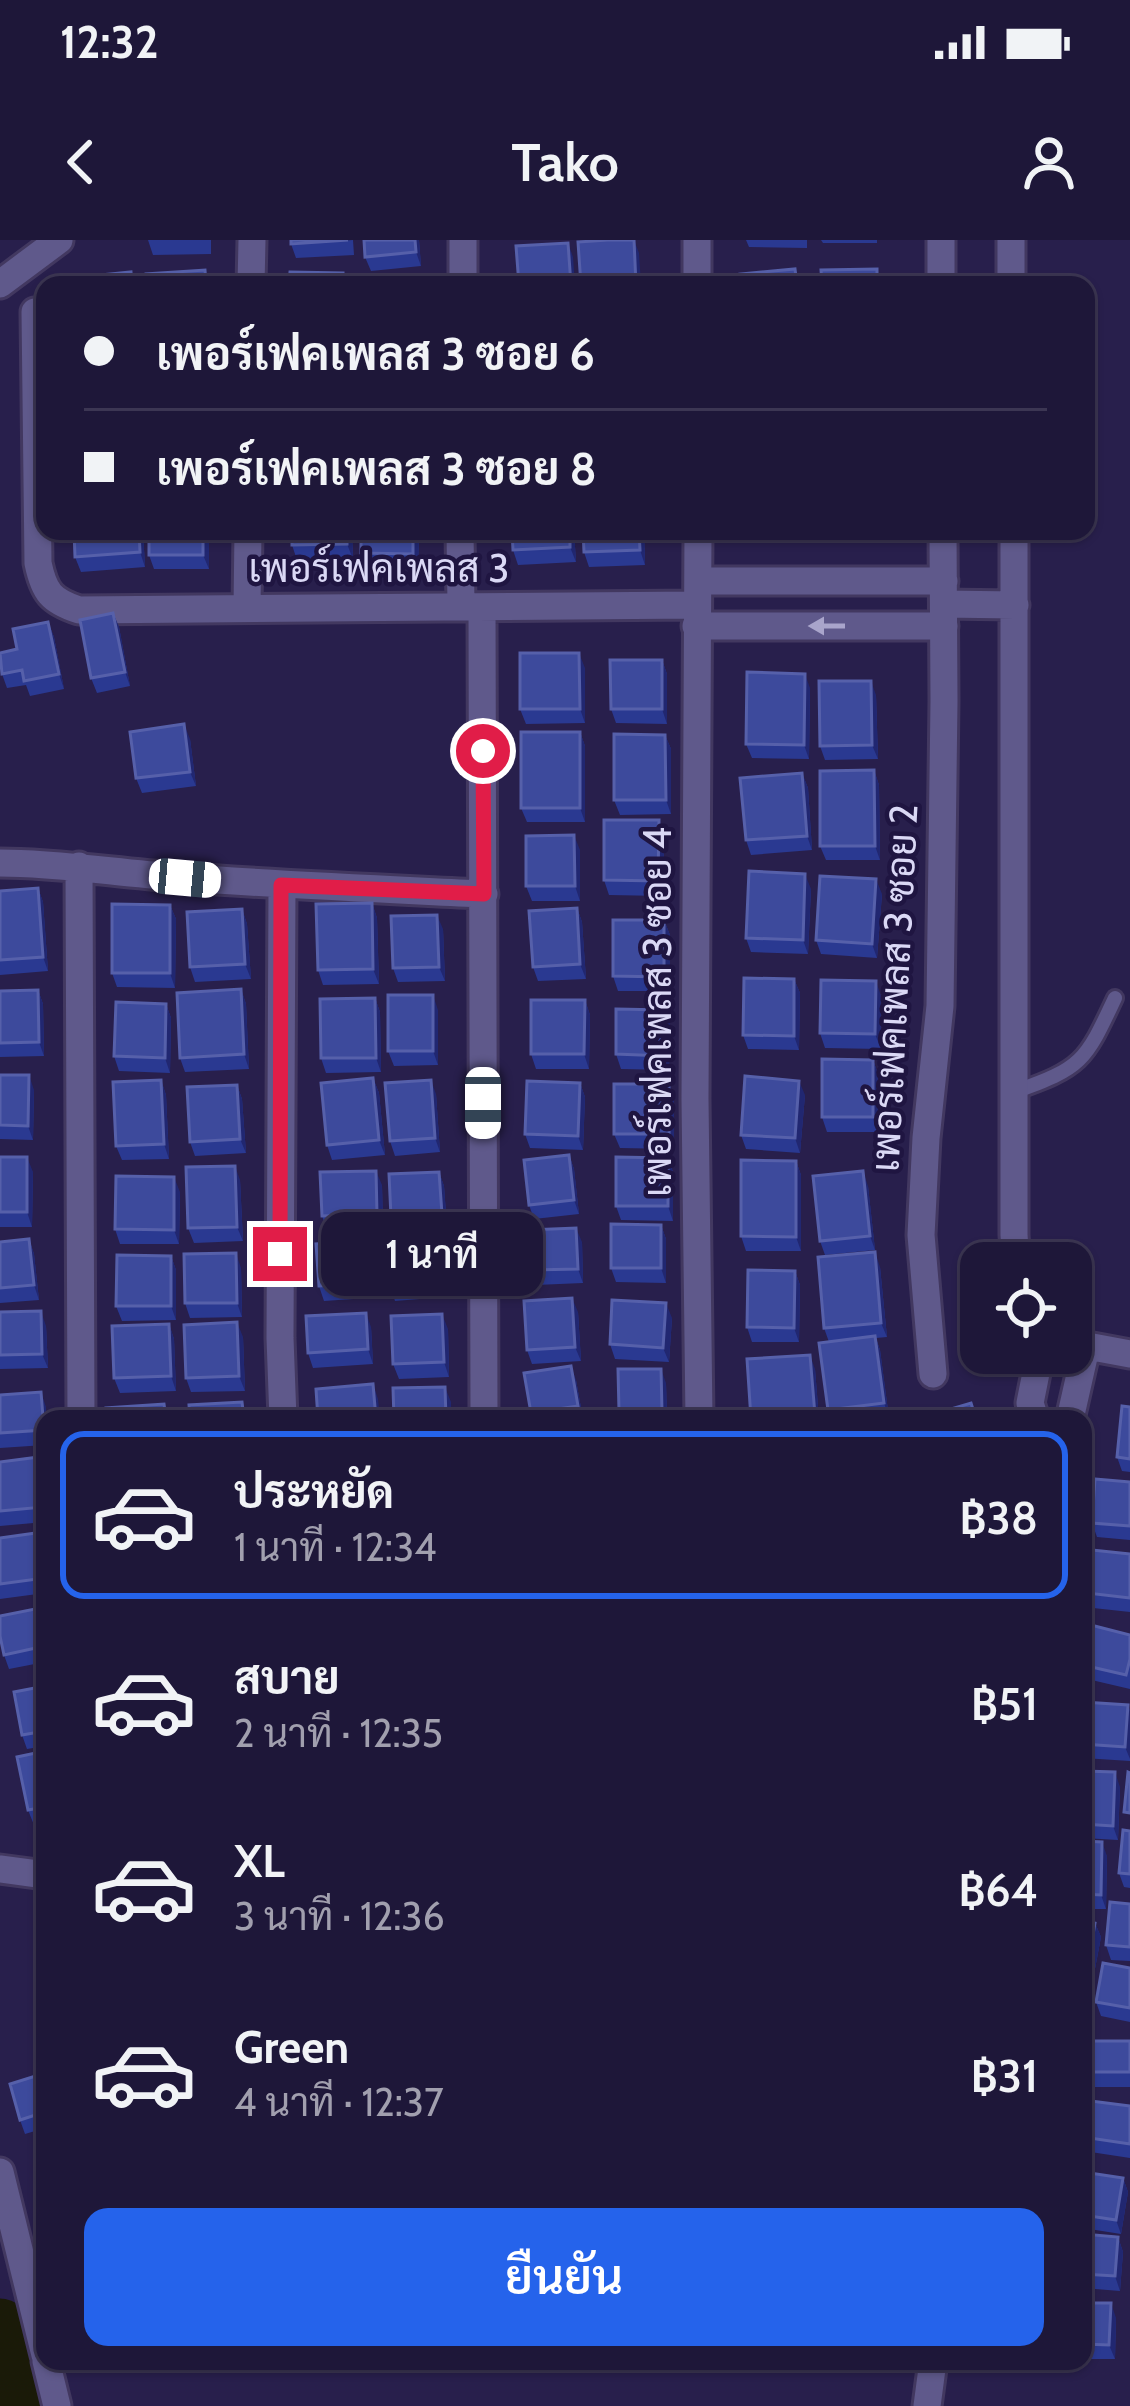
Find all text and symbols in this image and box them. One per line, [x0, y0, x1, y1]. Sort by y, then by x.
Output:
text: 12:32 [60, 15, 158, 69]
icon: back [48, 129, 114, 195]
text: Tako [511, 129, 619, 195]
icon: person [1016, 129, 1082, 195]
text: เพอร์เฟคเพลส 3 ซอย 6 [156, 327, 595, 381]
text: เพอร์เฟคเพลส 3 ซอย 8 [156, 442, 597, 496]
street label: เพอร์เฟคเพลส 3 [249, 544, 509, 592]
one-way arrow [807, 616, 845, 636]
route start [456, 724, 510, 778]
street label: เพอร์เฟคเพลส 3 ซอย 2 [860, 803, 928, 1173]
street label: เพอร์เฟคเพลส 3 ซอย 4 [633, 827, 681, 1197]
car [148, 857, 222, 899]
car [465, 1067, 501, 1139]
callout: 1 นาที [322, 1212, 544, 1296]
route end [253, 1227, 307, 1281]
text: 1 นาที [385, 1230, 479, 1278]
map controls [960, 1242, 1092, 1374]
button: locate [960, 1242, 1092, 1374]
icon: car [90, 1461, 198, 1569]
text: ประหยัด [234, 1465, 394, 1519]
text: ฿38 [960, 1491, 1038, 1545]
text: 1 นาที · 12:34 [234, 1523, 437, 1571]
icon: car [90, 1647, 198, 1755]
text: สบาย [234, 1651, 340, 1705]
text: ฿51 [971, 1677, 1038, 1731]
text: 2 นาที · 12:35 [234, 1709, 443, 1757]
icon: car [90, 1833, 198, 1941]
text: XL [234, 1834, 285, 1888]
text: ฿64 [958, 1863, 1038, 1917]
text: 3 นาที · 12:36 [234, 1892, 445, 1940]
icon: car [90, 2019, 198, 2127]
text: Green [234, 2020, 349, 2074]
text: ฿31 [971, 2049, 1038, 2103]
text: 4 นาที · 12:37 [234, 2078, 444, 2126]
button: ยืนยัน [84, 2208, 1044, 2346]

